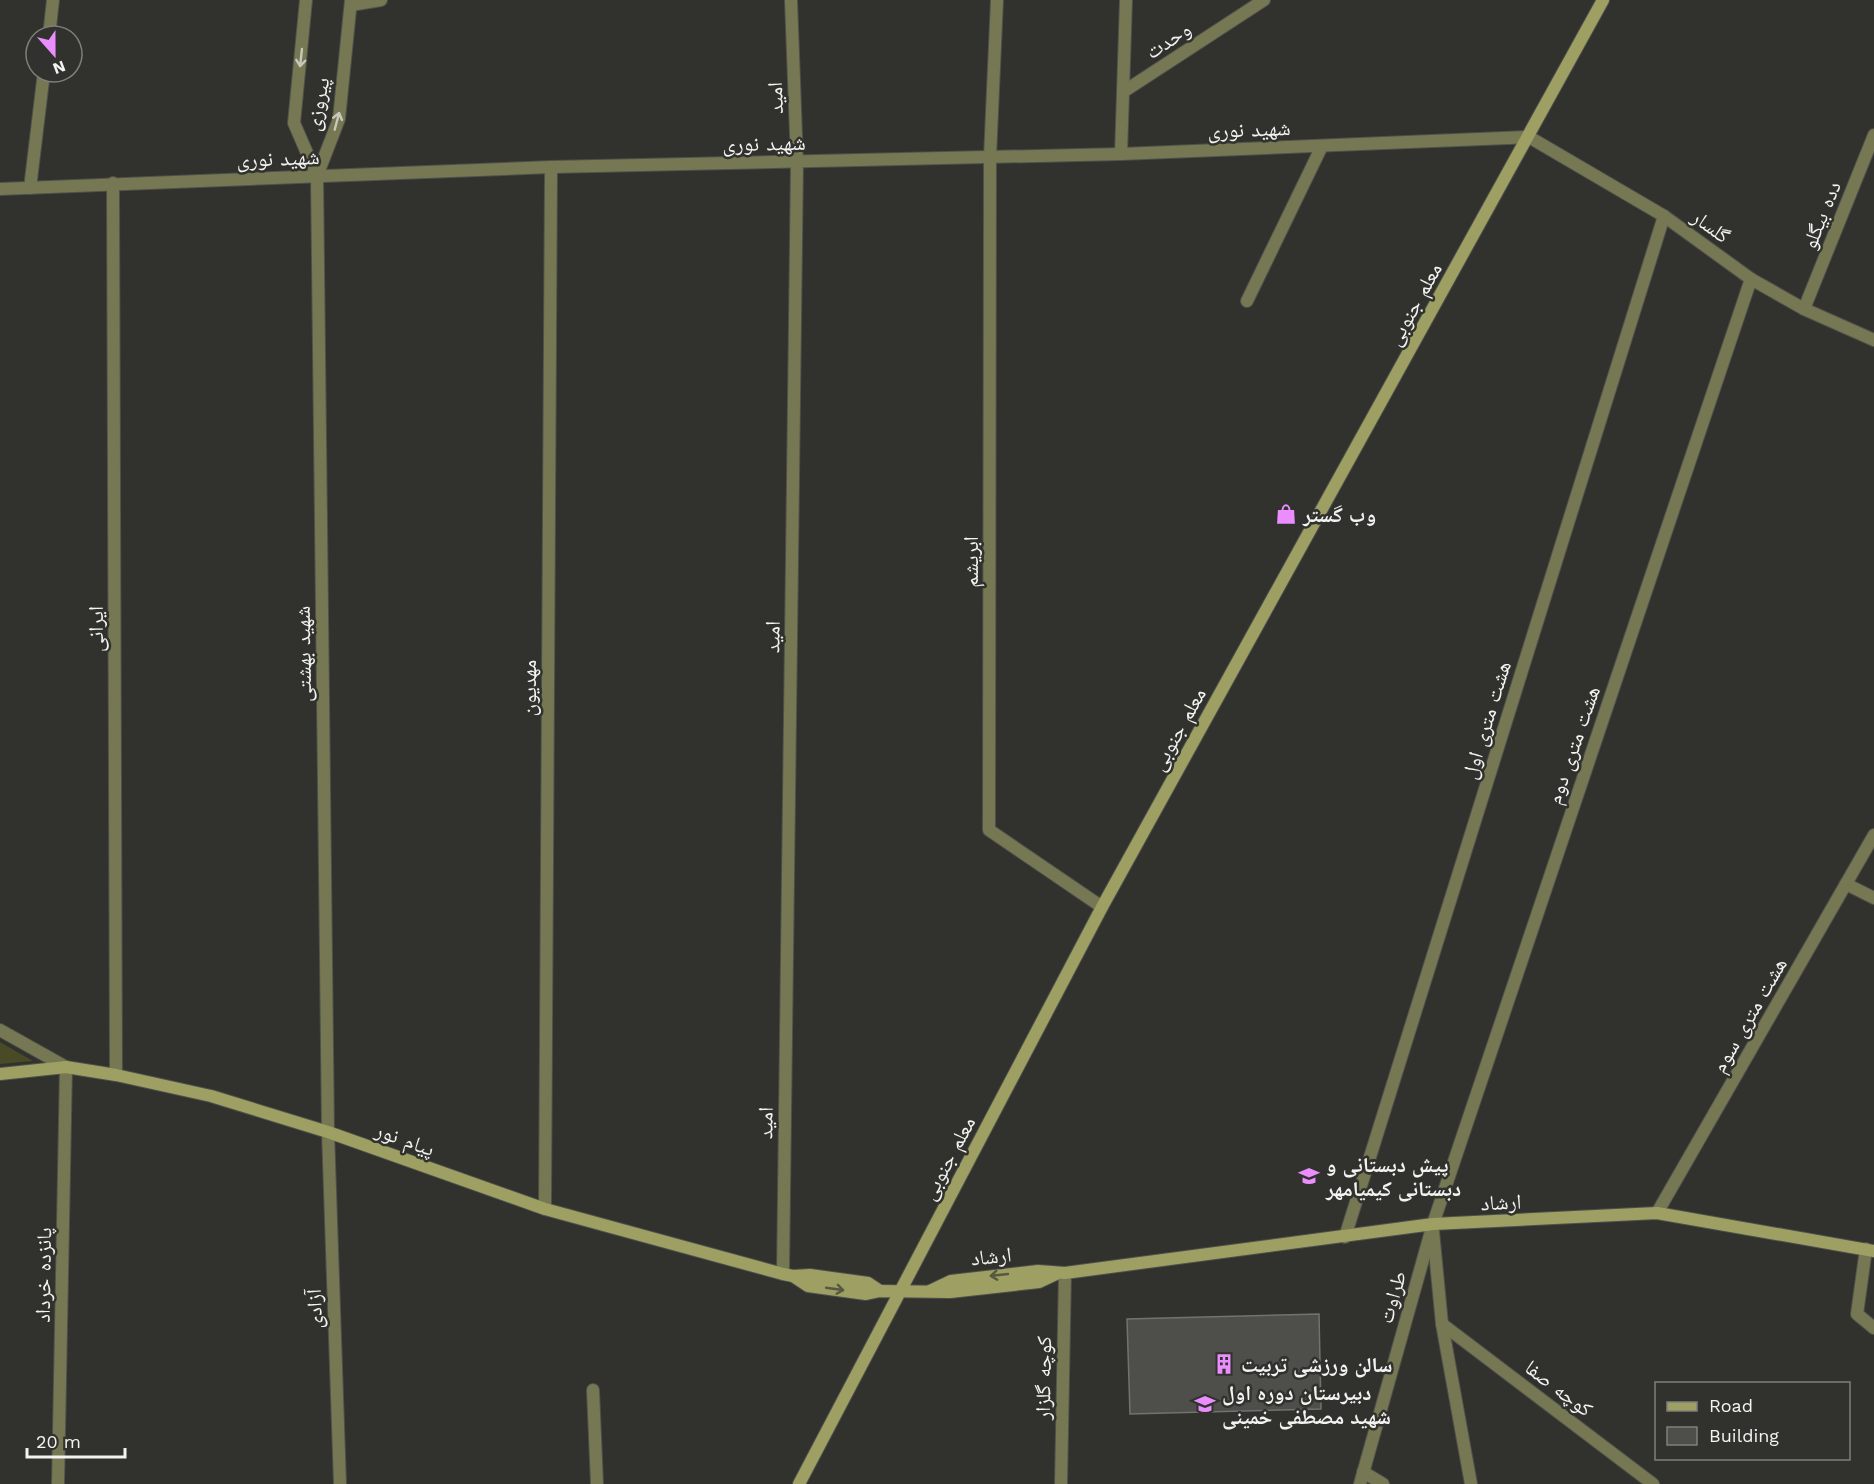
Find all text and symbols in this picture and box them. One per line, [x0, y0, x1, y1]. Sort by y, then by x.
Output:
street label: وحدت [1140, 16, 1196, 64]
north arrow [24, 24, 84, 84]
one-way arrow [295, 48, 306, 68]
text: N [50, 57, 68, 79]
street label: پیروزی [300, 75, 335, 133]
street label: امید [762, 82, 788, 114]
one-way arrow [332, 112, 343, 131]
street label: شهید نوری [1207, 115, 1291, 143]
street label: شهید نوری [722, 130, 806, 156]
street label: شهید نوری [236, 144, 320, 172]
street label: دده بیگلو [1796, 177, 1846, 253]
street label: گلسار [1686, 203, 1735, 248]
street label: معلم جنوبی [1381, 258, 1449, 351]
shop icon: وب گستر [1274, 502, 1298, 526]
place label: وب گستر [1302, 502, 1376, 527]
street label: ابریشم [958, 536, 985, 588]
street label: ایرانی [83, 606, 109, 652]
street label: شهید بهشتی [290, 606, 317, 702]
street label: امید [759, 621, 785, 653]
street label: هشت متری اول [1456, 658, 1516, 782]
street label: مهدیون [516, 660, 541, 716]
street label: معلم جنوبی [1145, 683, 1213, 776]
street label: هشت متری دوم [1541, 683, 1607, 808]
street label: هشت متری سوم [1706, 953, 1794, 1078]
street label: امید [752, 1107, 778, 1139]
street label: معلم جنوبی [916, 1112, 982, 1205]
street label: پیام نور [370, 1116, 438, 1163]
place label: پیش دبستانی و دبستانی کیمیامهر [1325, 1152, 1461, 1202]
school or university icon: پیش دبستانی و دبستانی کیمیامهر [1297, 1164, 1321, 1188]
street label: ارشاد [1480, 1188, 1522, 1216]
street label: پانزده خرداد [30, 1227, 56, 1323]
street label: ارشاد [969, 1241, 1013, 1271]
street label: طراوت [1373, 1268, 1411, 1326]
one-way arrow [990, 1270, 1010, 1281]
one-way arrow [825, 1284, 845, 1295]
street label: آزادی [301, 1288, 327, 1329]
street label: کوچه گلزار [1030, 1336, 1056, 1421]
building icon: سالن ورزشی تربیت [1212, 1352, 1236, 1376]
place label: سالن ورزشی تربیت [1241, 1352, 1392, 1378]
street label: کوچه صفا [1520, 1354, 1598, 1422]
place label: دبیرستان دوره اول شهید مصطفی خمینی [1222, 1380, 1391, 1430]
legend [1655, 1382, 1850, 1460]
school or university icon: دبیرستان دوره اول شهید مصطفی خمینی [1193, 1392, 1217, 1416]
text: Road [1709, 1395, 1753, 1416]
scale bar [27, 1421, 124, 1459]
text: Building [1709, 1425, 1779, 1446]
text: 20 m [36, 1431, 81, 1452]

